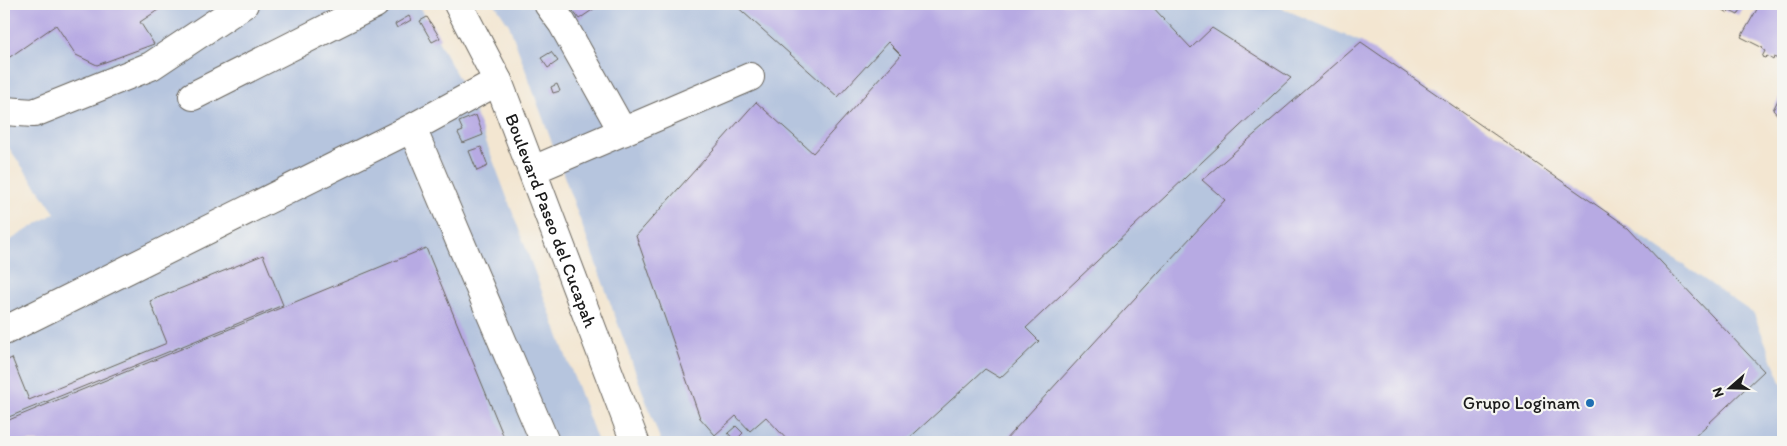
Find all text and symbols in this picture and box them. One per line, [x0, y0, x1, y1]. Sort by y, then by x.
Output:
street label: Boulevard Paseo del Cucapah [500, 110, 602, 331]
north arrow [1704, 364, 1754, 414]
text: N [1709, 385, 1728, 400]
place label: Grupo Loginam [1463, 392, 1581, 414]
marker: Grupo Loginam [1584, 397, 1596, 409]

